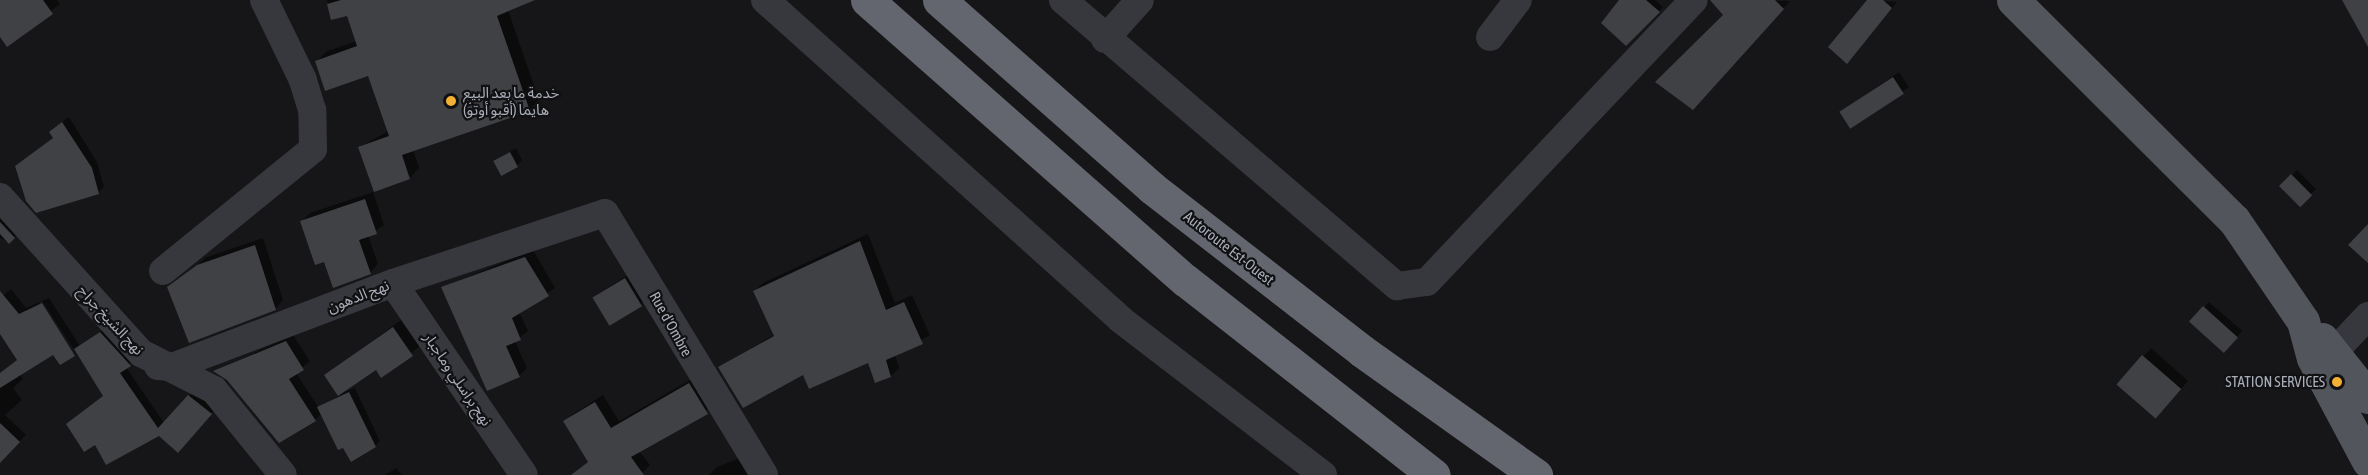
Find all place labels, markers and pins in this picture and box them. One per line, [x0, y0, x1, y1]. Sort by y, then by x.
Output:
place label: خدمة ما بعد البيع هايما (أقبو أوتو) [463, 83, 559, 118]
marker: خدمة ما بعد البيع هايما (أقبو أوتو) [444, 94, 458, 108]
place label: STATION SERVICES [2225, 373, 2325, 391]
marker: STATION SERVICES [2330, 375, 2344, 389]

